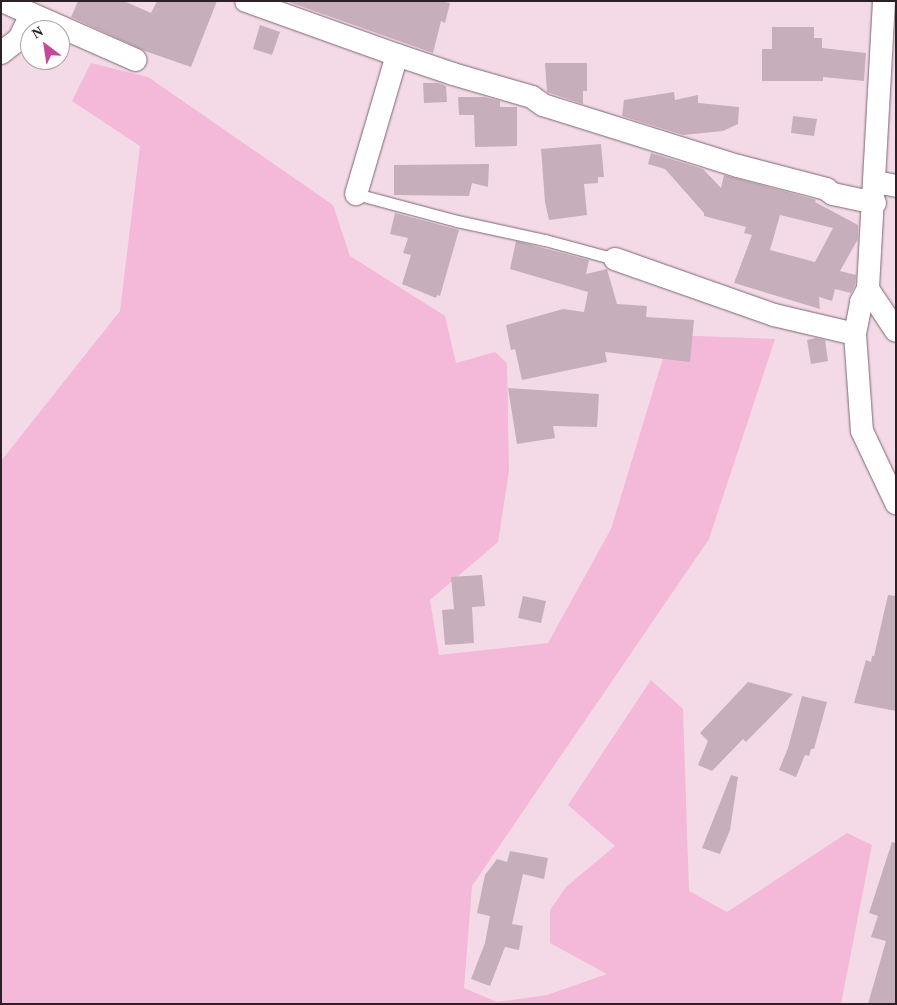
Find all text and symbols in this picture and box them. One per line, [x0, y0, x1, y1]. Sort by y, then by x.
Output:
north arrow [20, 20, 70, 70]
text: N [29, 24, 46, 42]

